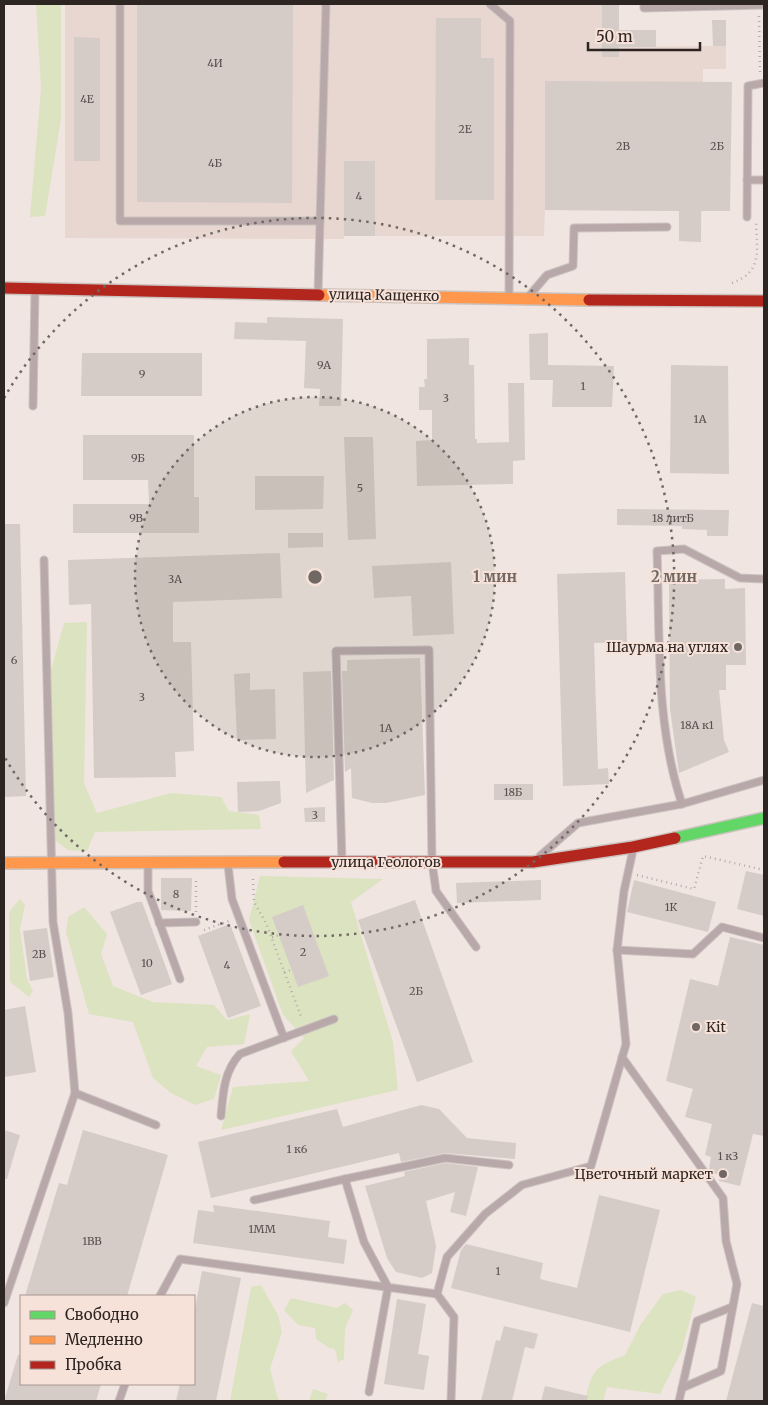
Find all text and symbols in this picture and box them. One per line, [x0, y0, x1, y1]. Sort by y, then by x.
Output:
scale bar [588, 20, 700, 52]
text: 50 m [596, 27, 633, 46]
house number: 4И [207, 56, 223, 70]
house number: 4Е [80, 92, 94, 106]
house number: 2Е [458, 122, 472, 136]
house number: 2В [616, 139, 631, 153]
house number: 2Б [710, 139, 724, 153]
house number: 4Б [208, 156, 222, 170]
house number: 4 [356, 189, 363, 203]
street label: улица Кащенко [329, 285, 439, 305]
house number: 9А [317, 358, 331, 372]
house number: 9 [139, 367, 146, 381]
house number: 1 [581, 379, 586, 393]
house number: 3 [443, 391, 449, 405]
house number: 1А [694, 412, 707, 426]
house number: 9Б [131, 451, 145, 465]
house number: 5 [357, 481, 363, 495]
house number: 9В [129, 511, 144, 525]
house number: 18 литБ [652, 511, 694, 525]
text: 1 мин [473, 567, 518, 586]
text: 2 мин [651, 567, 697, 586]
centre of rings [306, 568, 324, 586]
house number: 3А [168, 572, 182, 586]
place label: Шаурма на углях [606, 638, 729, 656]
marker: Шаурма на углях [732, 641, 744, 653]
house number: 6 [11, 653, 18, 667]
house number: 3 [139, 690, 145, 704]
house number: 18А к1 [680, 718, 714, 732]
house number: 1А [380, 721, 393, 735]
house number: 18Б [504, 785, 523, 799]
house number: 3 [312, 808, 318, 822]
street label: улица Геологов [331, 853, 441, 871]
house number: 8 [173, 887, 180, 901]
house number: 1К [665, 900, 677, 914]
house number: 2 [300, 945, 306, 959]
house number: 2В [32, 947, 47, 961]
house number: 10 [141, 956, 153, 970]
house number: 4 [224, 958, 231, 972]
house number: 2Б [409, 984, 423, 998]
place label: Kit [706, 1018, 726, 1036]
marker: Kit [690, 1021, 702, 1033]
house number: 1 к6 [286, 1142, 308, 1156]
house number: 1 к3 [718, 1149, 738, 1163]
place label: Цветочный маркет [575, 1165, 713, 1183]
marker: Цветочный маркет [717, 1168, 729, 1180]
house number: 1ММ [248, 1222, 276, 1236]
house number: 1ВВ [82, 1234, 102, 1248]
house number: 1 [496, 1264, 501, 1278]
legend [20, 1295, 195, 1385]
text: Свободно [65, 1305, 139, 1324]
text: Медленно [65, 1330, 143, 1349]
text: Пробка [65, 1355, 122, 1374]

